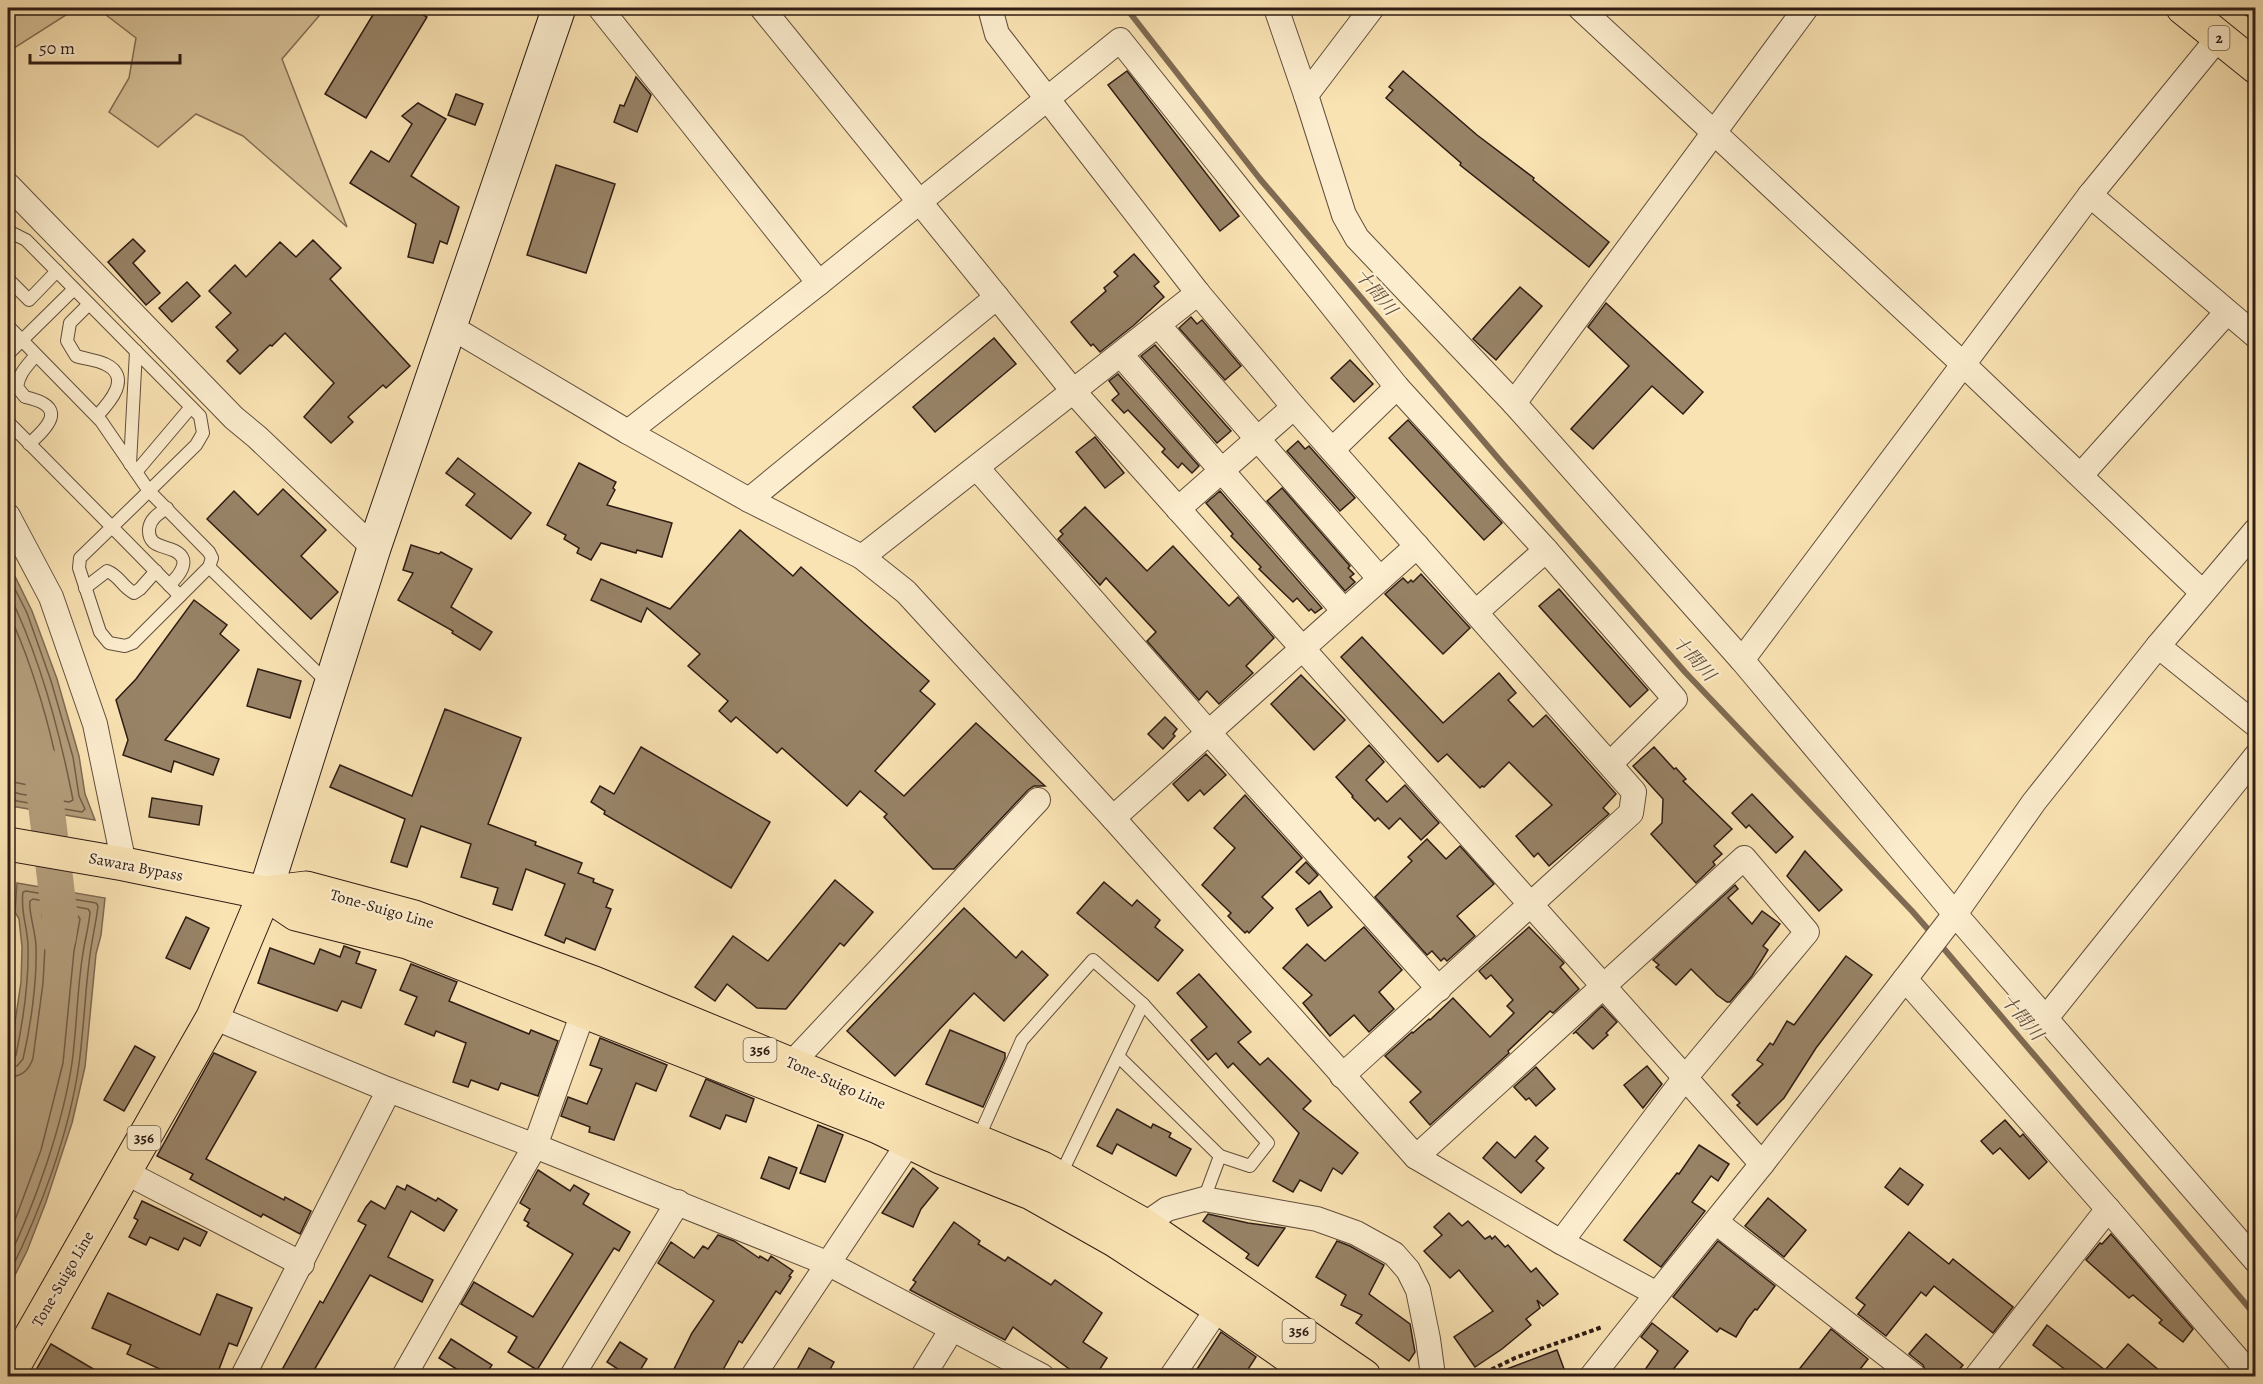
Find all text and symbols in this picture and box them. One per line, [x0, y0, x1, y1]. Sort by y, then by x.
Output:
road number: 2 [2208, 26, 2230, 50]
scale bar [30, 27, 180, 65]
text: 50 m [39, 36, 75, 60]
water label: 十間川 [1349, 264, 1404, 322]
water label: 十間川 [1667, 630, 1722, 688]
street label: Sawara Bypass [87, 847, 185, 887]
street label: Tone-Suigo Line [327, 884, 437, 934]
water label: 十間川 [1995, 989, 2050, 1047]
road number: 356 [744, 1038, 777, 1062]
street label: Tone-Suigo Line [783, 1051, 889, 1115]
road number: 356 [128, 1126, 160, 1150]
street label: Tone-Suigo Line [27, 1227, 99, 1331]
road number: 356 [1282, 1319, 1316, 1343]

